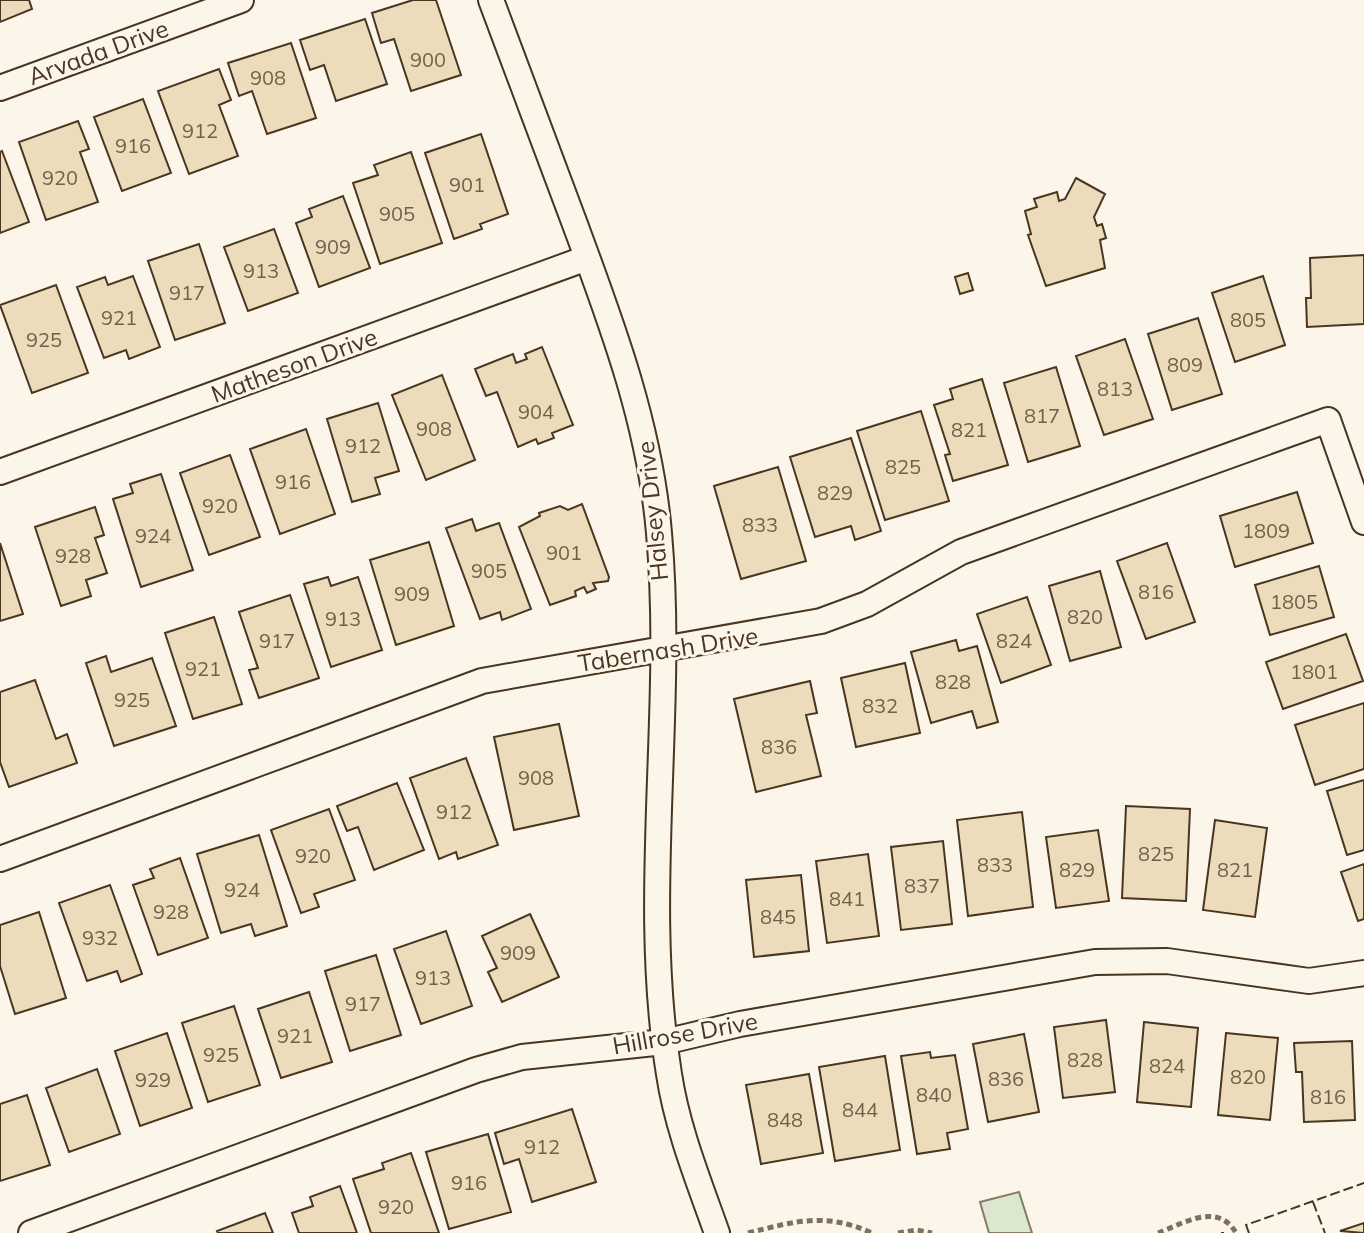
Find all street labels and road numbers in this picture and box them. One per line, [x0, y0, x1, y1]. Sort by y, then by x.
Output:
street label: Arvada Drive [24, 13, 172, 91]
street label: Matheson Drive [207, 321, 381, 409]
street label: Halsey Drive [630, 440, 674, 582]
street label: Tabernash Drive [576, 620, 760, 678]
street label: Hillrose Drive [610, 1005, 760, 1061]

